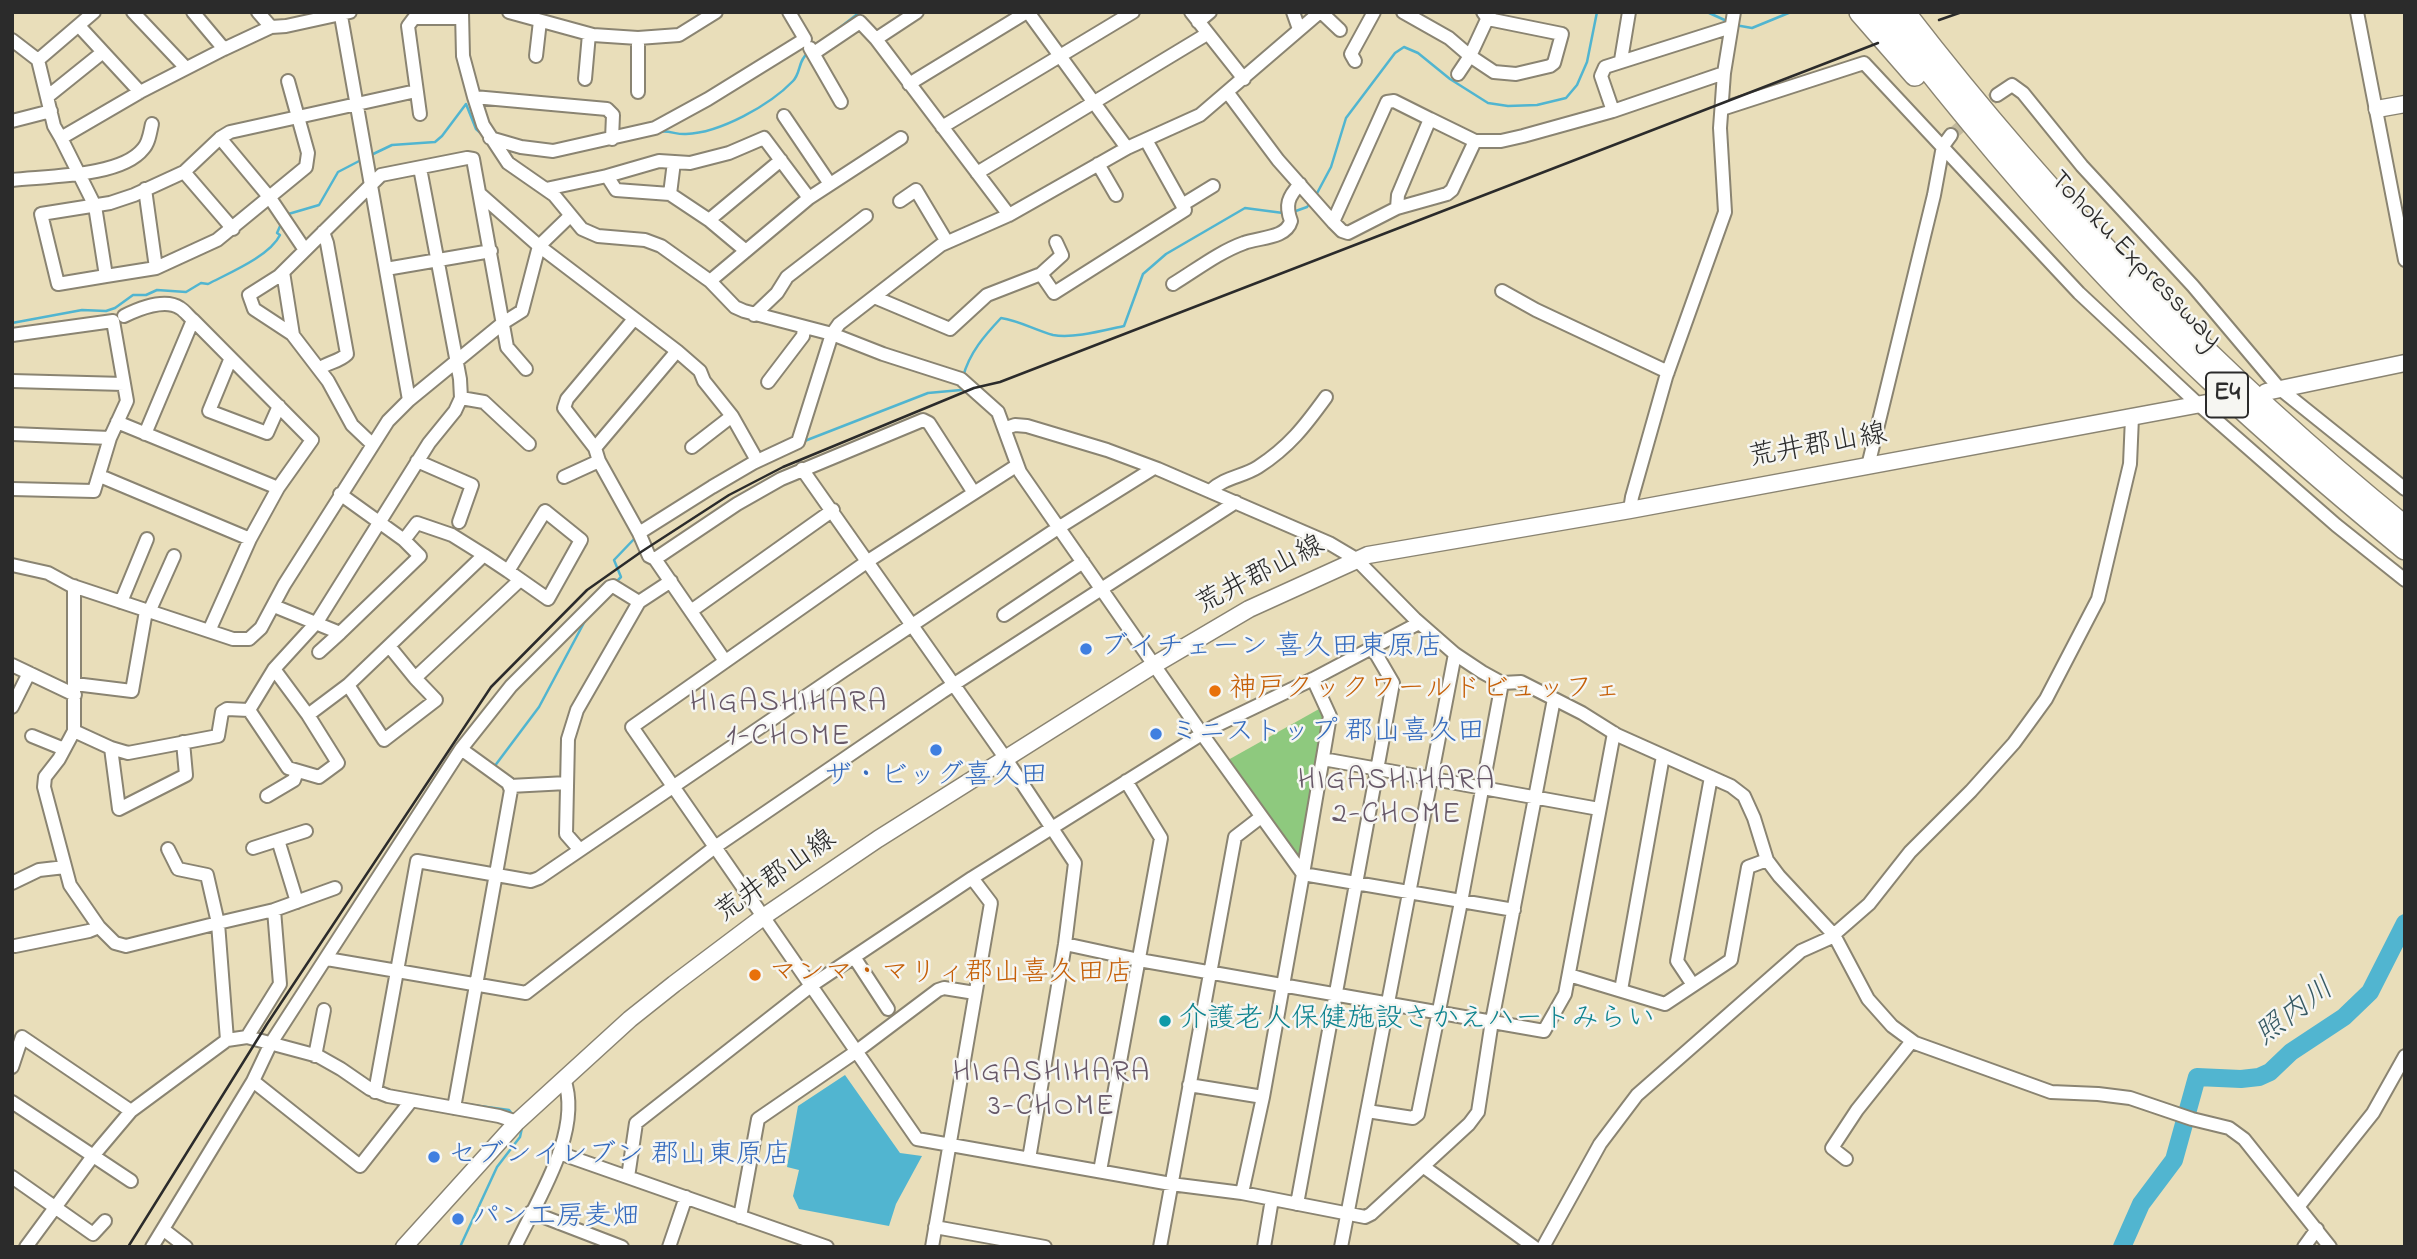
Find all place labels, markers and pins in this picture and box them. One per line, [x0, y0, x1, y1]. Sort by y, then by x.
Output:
place label: ブイチェーン 喜久田東原店 [1100, 632, 1443, 666]
marker: ブイチェーン 喜久田東原店 [1078, 641, 1094, 657]
place label: 神戸クックワールドビュッフェ [1229, 674, 1621, 708]
marker: 神戸クックワールドビュッフェ [1207, 683, 1223, 699]
place label: ミニストップ 郡山喜久田 [1170, 717, 1485, 751]
marker: ミニストップ 郡山喜久田 [1148, 726, 1164, 742]
marker: ザ・ビッグ喜久田 [928, 742, 944, 758]
place label: ザ・ビッグ喜久田 [824, 761, 1048, 795]
place label: マンマ・マリィ郡山喜久田店 [769, 958, 1133, 992]
marker: マンマ・マリィ郡山喜久田店 [747, 967, 763, 983]
place label: 介護老人保健施設さかえハートみらい [1179, 1004, 1655, 1038]
marker: 介護老人保健施設さかえハートみらい [1157, 1013, 1173, 1029]
place label: セブンイレブン 郡山東原店 [448, 1140, 791, 1174]
marker: セブンイレブン 郡山東原店 [426, 1149, 442, 1165]
place label: パン工房麦畑 [472, 1202, 640, 1236]
marker: パン工房麦畑 [450, 1211, 466, 1227]

